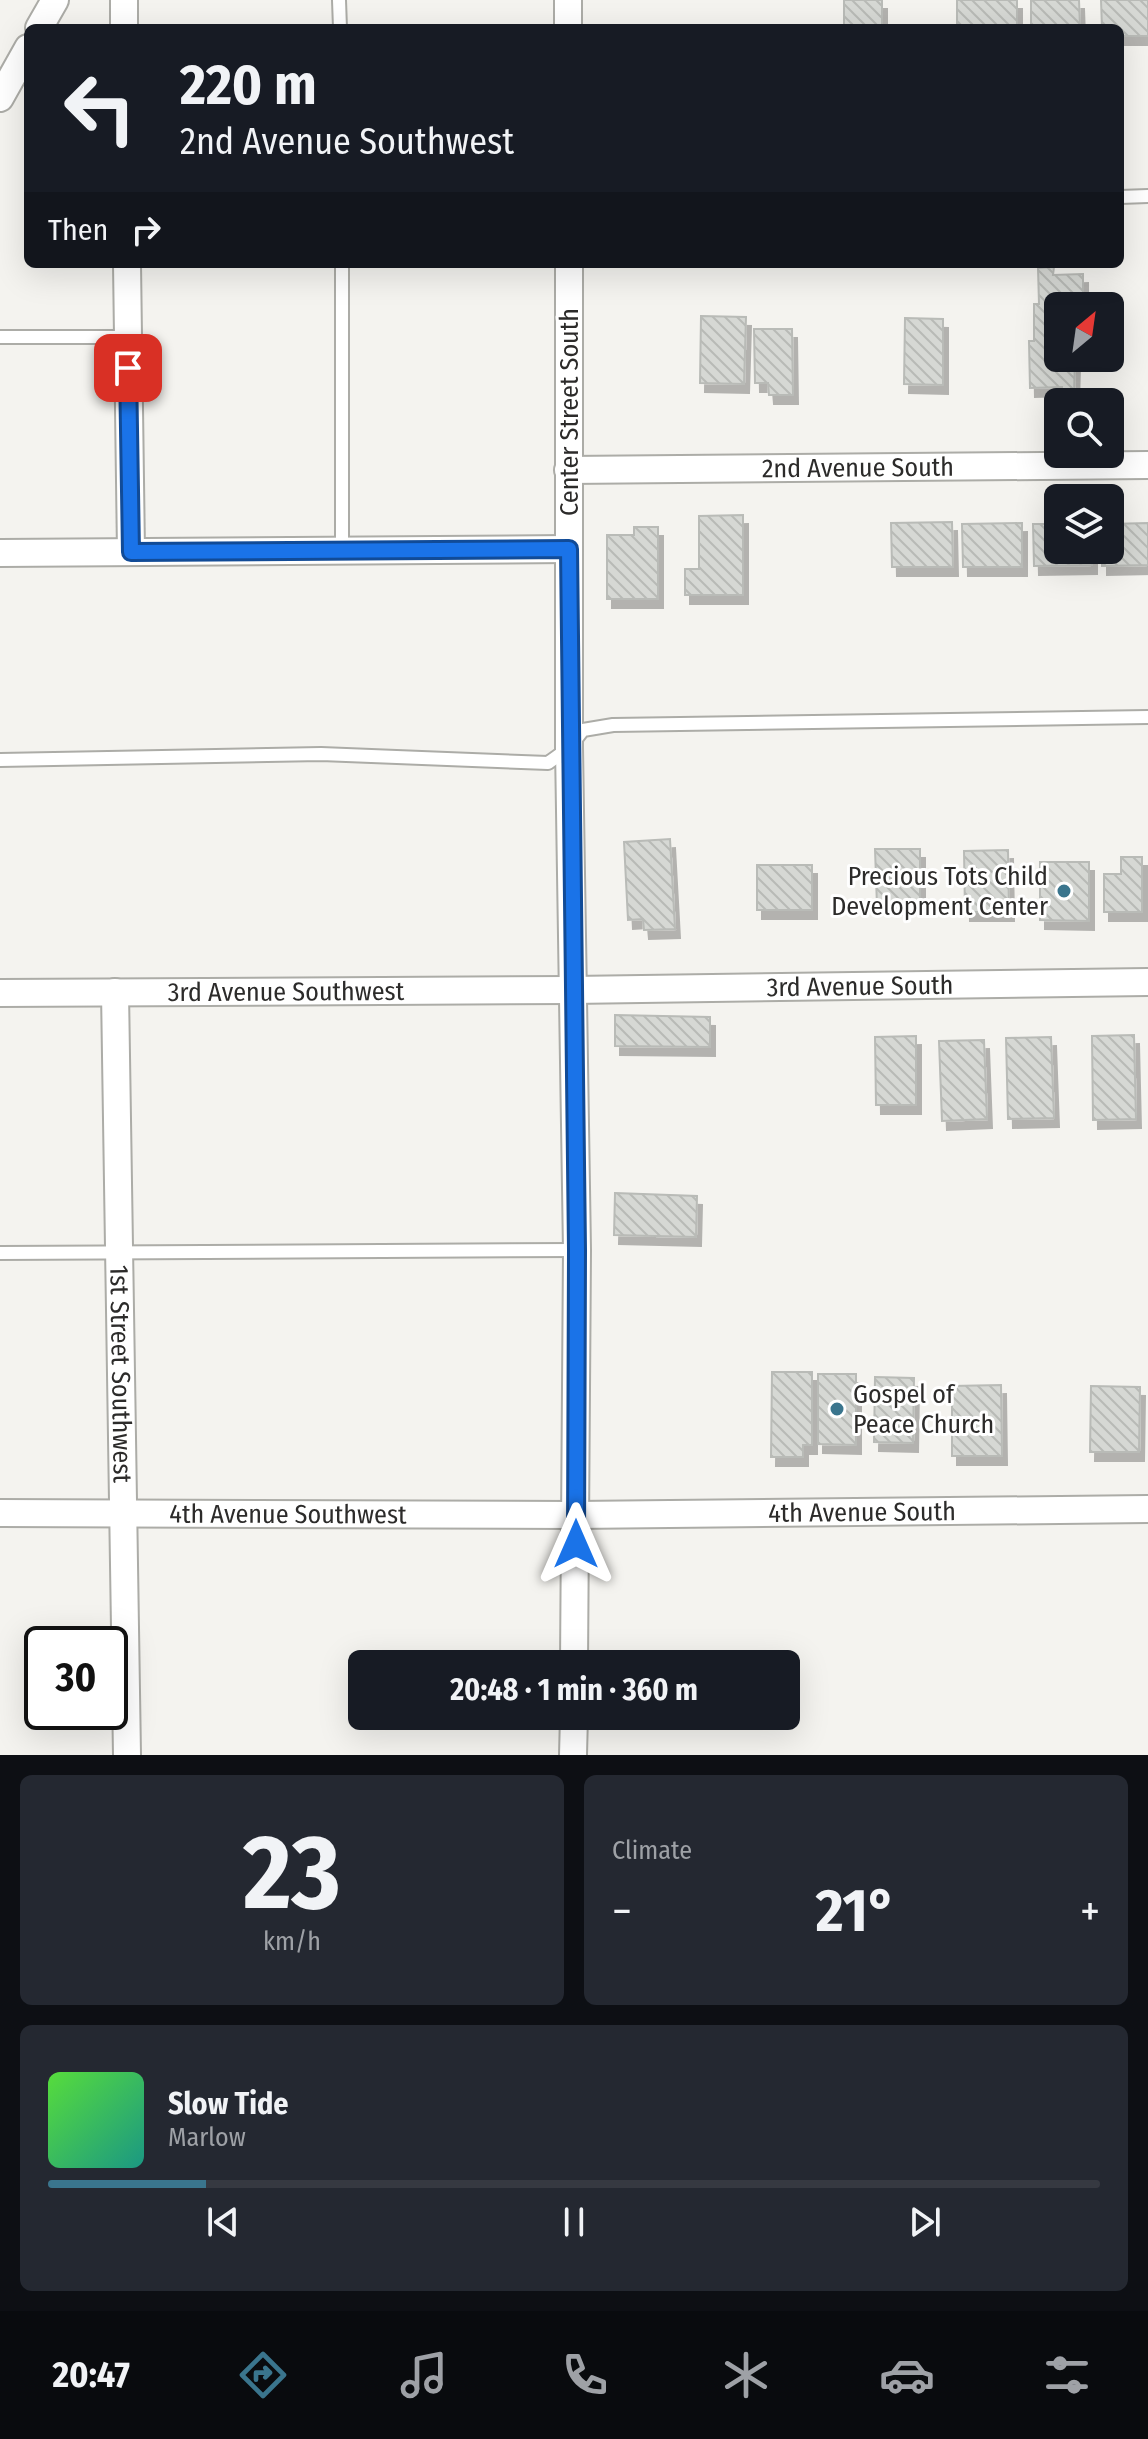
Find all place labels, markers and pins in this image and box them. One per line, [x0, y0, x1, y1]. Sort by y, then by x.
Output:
pin [94, 334, 162, 402]
place label: Precious Tots Child Development Center [831, 861, 1048, 922]
marker: Precious Tots Child Development Center [1055, 882, 1073, 900]
place label: Gospel of Peace Church [853, 1379, 994, 1440]
marker: Gospel of Peace Church [828, 1400, 846, 1418]

